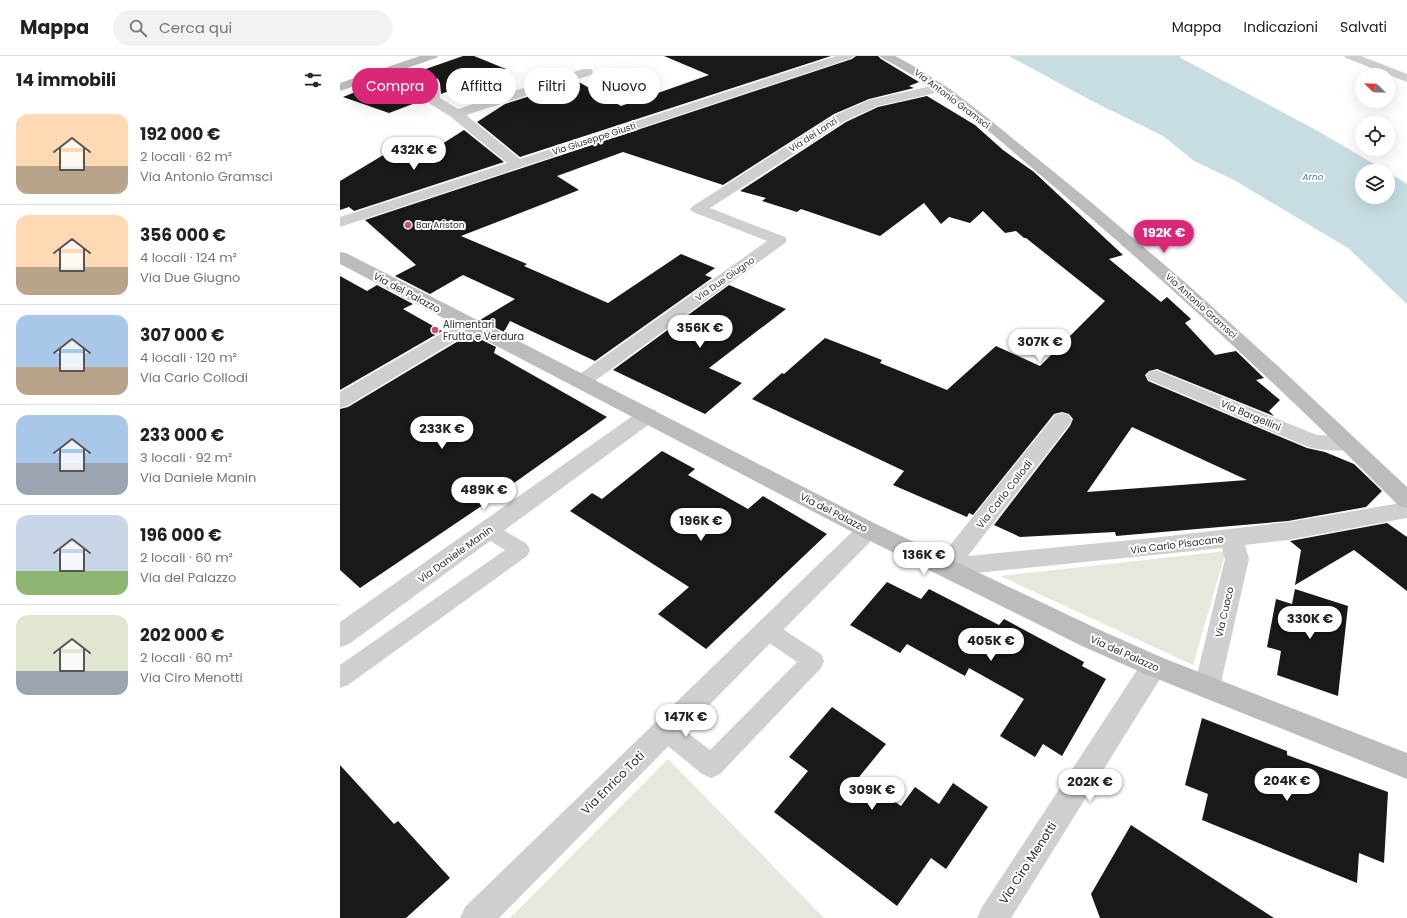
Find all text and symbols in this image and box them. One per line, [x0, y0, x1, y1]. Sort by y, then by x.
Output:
search box [113, 10, 393, 46]
text: Mappa [20, 14, 89, 41]
icon: search [127, 17, 149, 39]
text: Cerca qui [159, 17, 232, 38]
text: Mappa [1172, 17, 1222, 37]
text: Indicazioni [1244, 17, 1318, 37]
text: Salvati [1340, 17, 1387, 37]
street label: Via Antonio Gramsci [912, 67, 992, 131]
text: 14 immobili [16, 68, 116, 92]
chip: Compra [352, 68, 438, 104]
chip: Affitta [446, 68, 516, 104]
chip: Filtri [524, 68, 580, 104]
chip: Nuovo [588, 68, 660, 104]
north arrow [1355, 68, 1395, 108]
map controls [1355, 68, 1395, 204]
icon: filters [302, 69, 324, 91]
street label: Via dei Lanzi [787, 115, 839, 155]
button: locate [1355, 116, 1395, 156]
street label: Via Giuseppe Giusti [551, 120, 637, 158]
text: 192 000 € [140, 122, 221, 146]
icon: home [48, 130, 96, 178]
pin: 432K € [381, 137, 447, 171]
text: 432K € [391, 140, 437, 159]
text: 2 locali · 62 m² [140, 147, 232, 166]
button: layers [1355, 164, 1395, 204]
text: Via Antonio Gramsci [140, 167, 273, 186]
water label: Arno [1302, 171, 1324, 183]
place label: Bar Ariston [416, 219, 465, 231]
marker: Bar Ariston [403, 220, 413, 230]
pin: 192K € [1131, 220, 1197, 254]
text: 356 000 € [140, 223, 226, 247]
text: 192K € [1143, 223, 1185, 242]
icon: home [48, 231, 96, 279]
text: 4 locali · 124 m² [140, 248, 237, 267]
street label: Via Due Giugno [693, 254, 757, 304]
text: Via Due Giugno [140, 268, 240, 287]
street label: Via del Palazzo [371, 268, 443, 316]
street label: Via Antonio Gramsci [1163, 271, 1239, 341]
pin: 356K € [667, 315, 733, 349]
place label: Alimentari Frutta e Verdura [443, 317, 524, 344]
text: 356K € [677, 318, 723, 337]
text: 307 000 € [140, 323, 224, 347]
marker: Alimentari Frutta e Verdura [430, 325, 440, 335]
pin: 307K € [1007, 329, 1073, 363]
icon: home [48, 331, 96, 379]
text: 307K € [1017, 332, 1063, 351]
text: 4 locali · 120 m² [140, 348, 237, 367]
text: Via Carlo Collodi [140, 368, 248, 387]
street label: Via Bargellini [1218, 396, 1283, 435]
pin: 233K € [409, 416, 475, 450]
text: 233K € [419, 419, 465, 438]
text: 233 000 € [140, 423, 224, 447]
icon: home [48, 431, 96, 479]
text: 3 locali · 92 m² [140, 448, 232, 467]
street label: Via Carlo Collodi [973, 457, 1036, 532]
text: Via Daniele Manin [140, 468, 256, 487]
pin: 489K € [451, 477, 517, 511]
text: 489K € [460, 480, 508, 499]
street label: Via del Palazzo [797, 489, 870, 536]
pin: 196K € [668, 508, 734, 542]
text: 196K € [679, 511, 723, 530]
street label: Via Daniele Manin [415, 522, 496, 587]
text: 196 000 € [140, 523, 222, 547]
icon: home [48, 531, 96, 579]
street label: Via Carlo Pisacane [1129, 531, 1225, 558]
pin: 136K € [891, 542, 957, 576]
text: 136K € [902, 545, 946, 564]
text: 2 locali · 60 m² [140, 548, 233, 567]
text: Via del Palazzo [140, 568, 236, 587]
street label: Via Cuoco [1211, 585, 1238, 639]
pin: 330K € [1277, 606, 1343, 640]
text: 330K € [1287, 609, 1333, 628]
text: 202 000 € [140, 623, 225, 647]
pin: 405K € [958, 628, 1024, 662]
icon: home [48, 631, 96, 679]
text: 405K € [967, 631, 1015, 650]
street label: Via del Palazzo [1088, 632, 1162, 675]
text: 2 locali · 60 m² [140, 648, 233, 667]
text: Via Ciro Menotti [140, 668, 243, 687]
pin: 147K € [653, 704, 719, 738]
text: 147K € [665, 707, 707, 726]
street label: Via Enrico Toti [577, 747, 648, 818]
pin: 204K € [1254, 768, 1320, 802]
pin: 202K € [1057, 769, 1123, 803]
text: 204K € [1264, 771, 1310, 790]
text: 202K € [1067, 772, 1113, 791]
pin: 309K € [839, 777, 905, 811]
text: 309K € [849, 780, 895, 799]
street label: Via Ciro Menotti [995, 818, 1061, 907]

